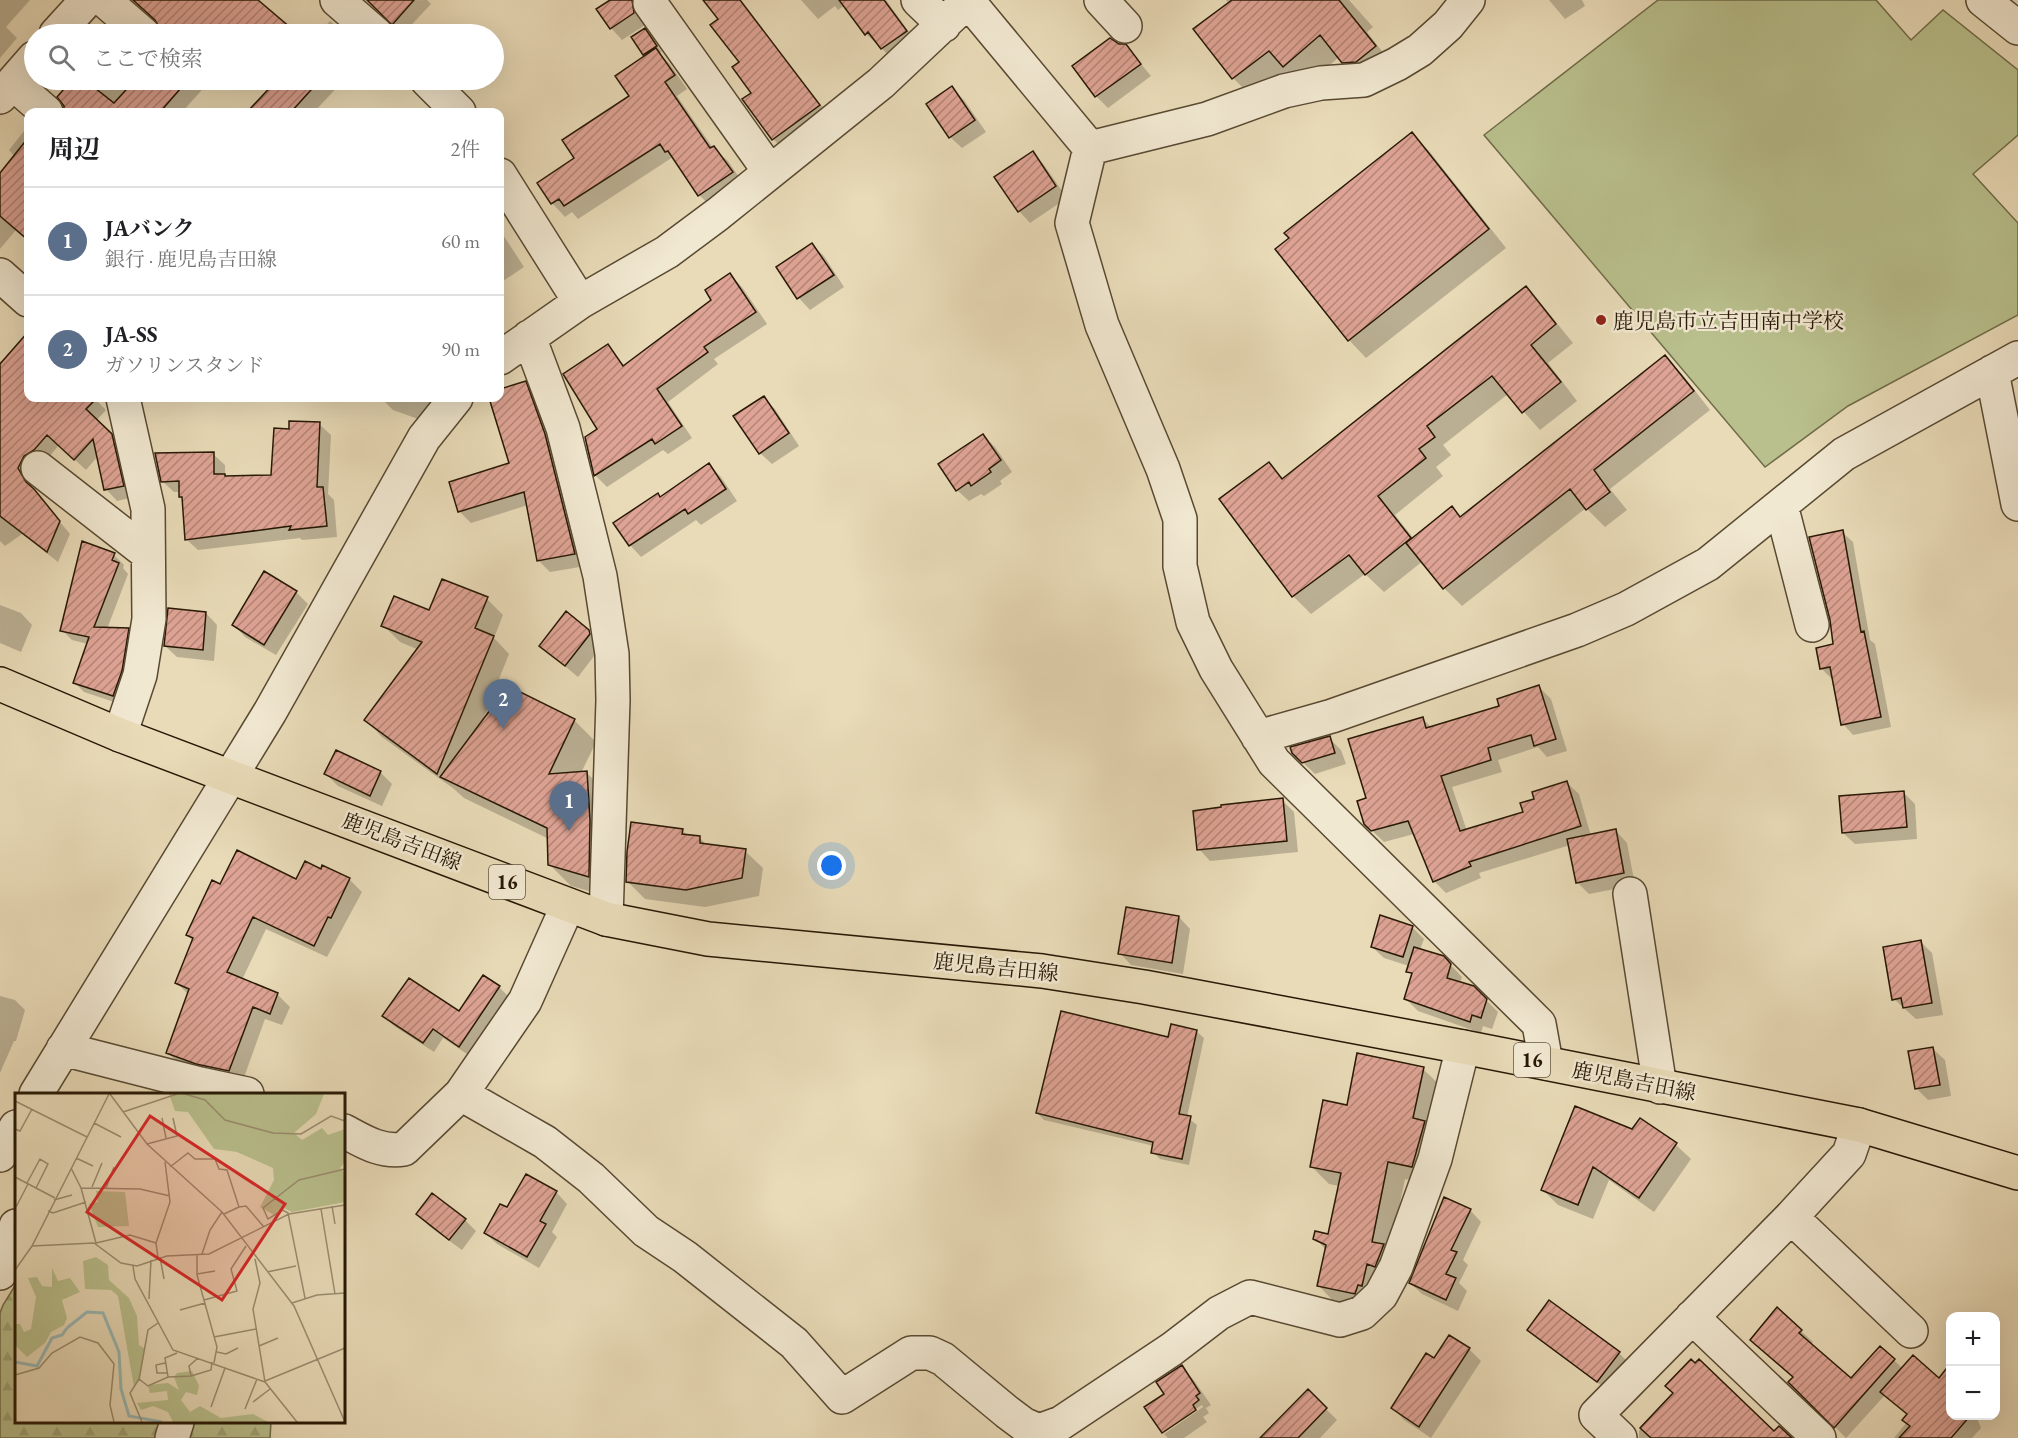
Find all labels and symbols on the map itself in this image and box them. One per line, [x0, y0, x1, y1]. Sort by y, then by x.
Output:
place label: 鹿児島市立吉田南中学校 [1613, 307, 1844, 334]
marker: 鹿児島市立吉田南中学校 [1594, 313, 1608, 327]
pin: 2 [484, 680, 522, 729]
pin: 1 [550, 782, 588, 831]
street label: 鹿児島吉田線 [338, 806, 466, 876]
your location [817, 851, 846, 880]
road number: 16 [489, 865, 525, 899]
street label: 鹿児島吉田線 [932, 947, 1060, 987]
road number: 16 [1514, 1043, 1550, 1077]
street label: 鹿児島吉田線 [1570, 1056, 1698, 1106]
inset map [15, 1093, 345, 1423]

